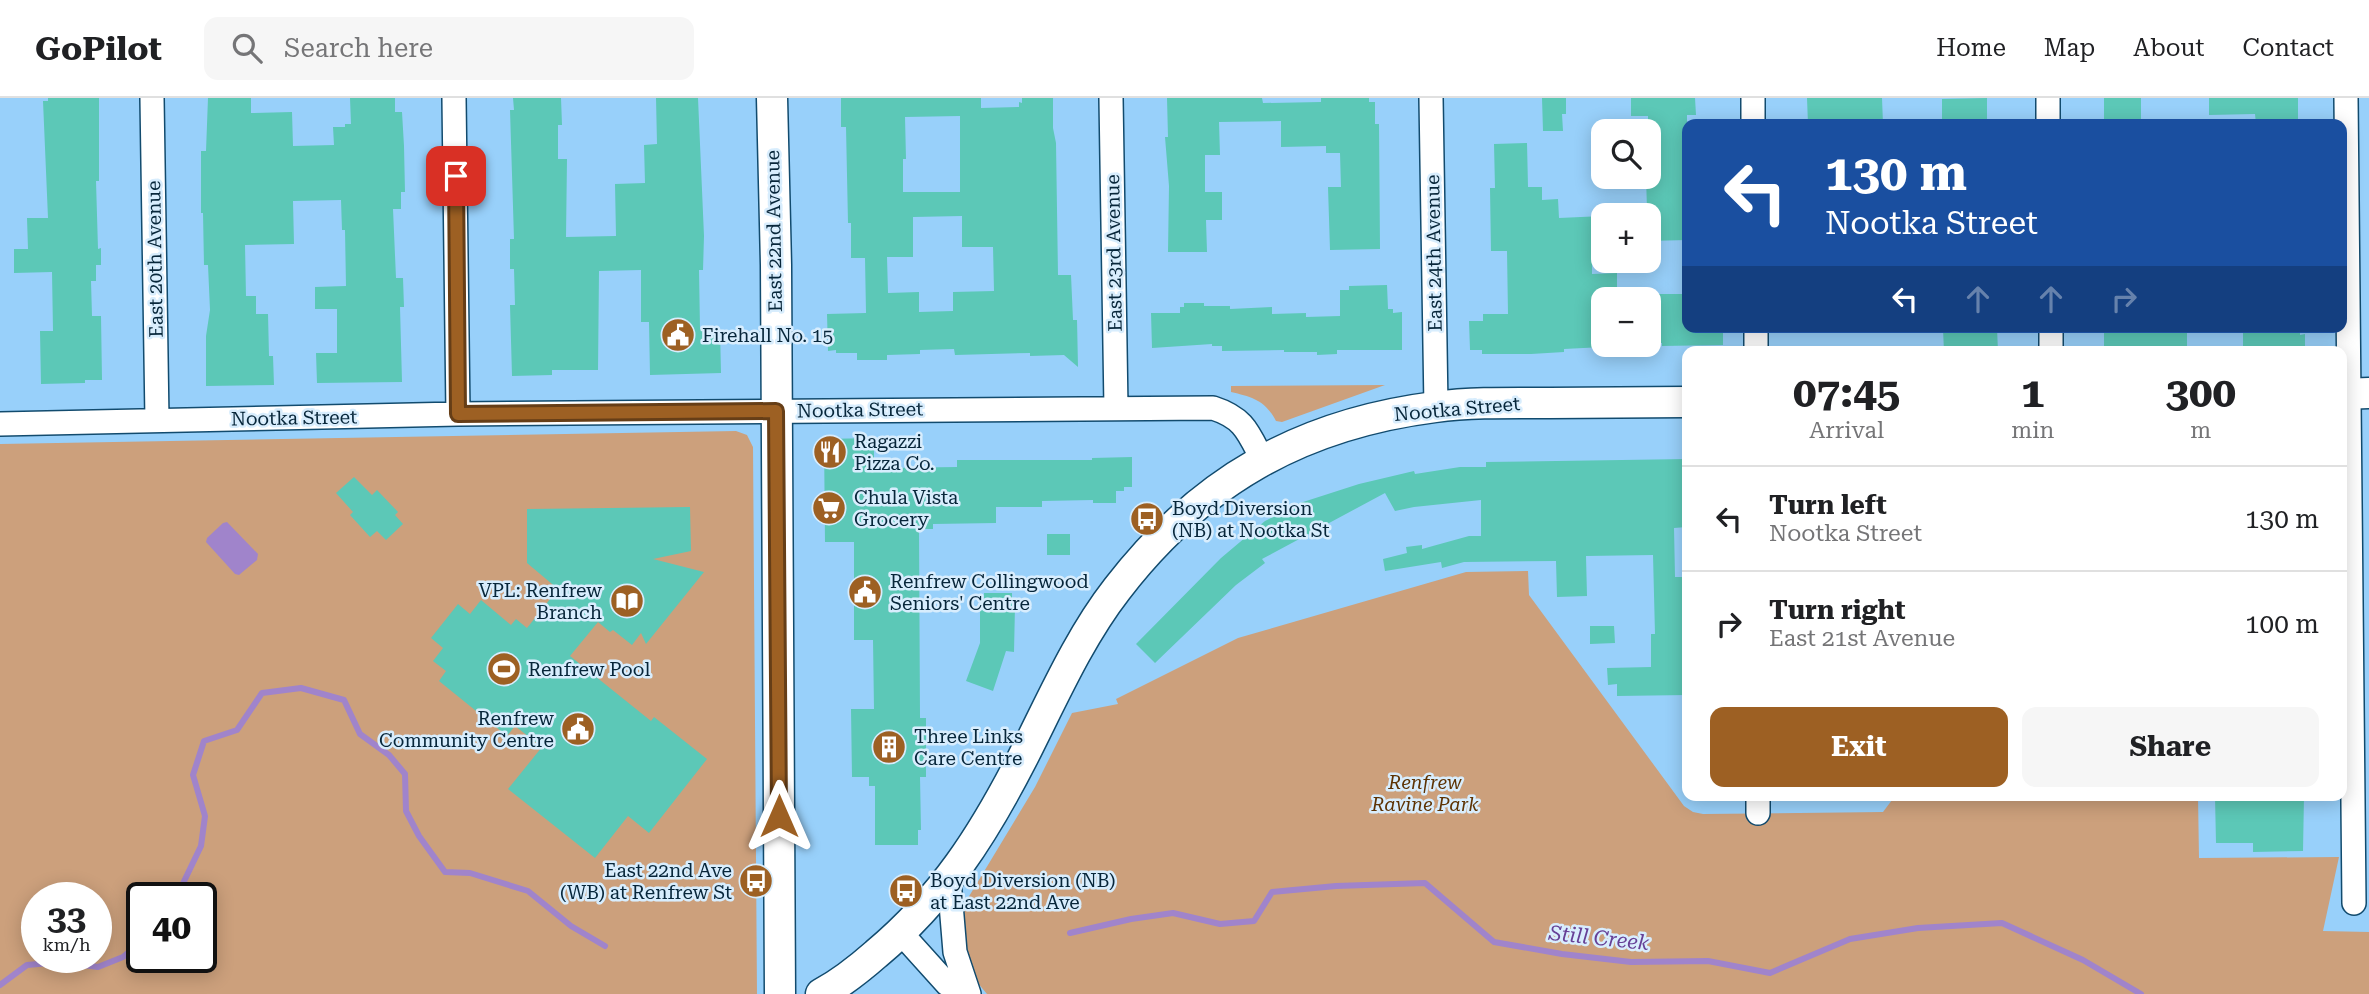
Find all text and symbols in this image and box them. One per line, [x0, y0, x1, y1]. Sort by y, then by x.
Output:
search box [204, 17, 694, 80]
text: GoPilot [35, 29, 162, 68]
icon: search [228, 29, 266, 67]
text: Search here [284, 33, 433, 63]
text: Home [1936, 34, 2006, 62]
text: Map [2044, 34, 2095, 62]
text: About [2133, 34, 2204, 62]
text: Contact [2242, 34, 2334, 62]
map controls [1591, 119, 1661, 357]
button: search [1591, 119, 1661, 189]
text: 130 m [1825, 145, 1967, 202]
pin [426, 146, 486, 206]
icon: left [1710, 147, 1801, 238]
street label: East 22nd Avenue [761, 150, 787, 312]
icon: arrive [437, 157, 475, 195]
street label: East 23rd Avenue [1101, 174, 1127, 332]
street label: East 24th Avenue [1421, 174, 1447, 332]
street label: East 20th Avenue [142, 180, 168, 338]
button: + [1591, 203, 1661, 273]
text: Nootka Street [1825, 204, 2038, 242]
icon: left [1886, 280, 1924, 318]
icon: ahead [1959, 280, 1997, 318]
icon: ahead [2032, 280, 2070, 318]
icon: right [2105, 280, 2143, 318]
button: − [1591, 287, 1661, 357]
public building icon: Firehall No. 15 [659, 316, 697, 354]
place label: Firehall No. 15 [702, 324, 833, 347]
text: 07:45 [1793, 368, 1900, 417]
text: 1 [2021, 368, 2045, 417]
text: 300 [2165, 368, 2236, 417]
street label: Nootka Street [1393, 392, 1521, 426]
street label: Nootka Street [797, 397, 923, 423]
street label: Nootka Street [231, 405, 357, 431]
text: Arrival [1809, 417, 1884, 444]
text: min [2011, 417, 2054, 444]
text: m [2190, 417, 2211, 444]
place label: Ragazzi Pizza Co. [854, 430, 935, 475]
restaurant icon: Ragazzi Pizza Co. [811, 433, 849, 471]
place label: Chula Vista Grocery [854, 486, 959, 531]
supermarket icon: Chula Vista Grocery [810, 489, 848, 527]
text: Turn left [1769, 490, 1887, 520]
place label: Boyd Diversion (NB) at Nootka St [1172, 497, 1330, 542]
bus stop icon: Boyd Diversion (NB) at Nootka St [1128, 500, 1166, 538]
icon: left [1710, 500, 1748, 538]
text: 130 m [2245, 504, 2319, 534]
text: Nootka Street [1769, 520, 1922, 547]
place label: Renfrew Collingwood Seniors' Centre [890, 570, 1089, 615]
public building icon: Renfrew Collingwood Seniors' Centre [846, 573, 884, 611]
place label: VPL: Renfrew Branch [478, 579, 602, 624]
library icon: VPL: Renfrew Branch [608, 582, 646, 620]
text: Turn right [1769, 595, 1905, 625]
icon: right [1710, 605, 1748, 643]
text: 100 m [2245, 609, 2319, 639]
text: East 21st Avenue [1769, 625, 1955, 652]
sports icon: Renfrew Pool [485, 650, 523, 688]
place label: Renfrew Pool [528, 658, 650, 681]
place label: Renfrew Community Centre [379, 707, 554, 752]
button: Exit [1710, 707, 2008, 787]
button: Share [2022, 707, 2319, 787]
public building icon: Renfrew Community Centre [559, 710, 597, 748]
place label: Three Links Care Centre [914, 725, 1023, 770]
building icon: Three Links Care Centre [870, 728, 908, 766]
park label: Renfrew Ravine Park [1370, 771, 1479, 816]
position arrow [742, 779, 816, 853]
place label: East 22nd Ave (WB) at Renfrew St [560, 859, 732, 904]
bus stop icon: East 22nd Ave (WB) at Renfrew St [737, 862, 775, 900]
place label: Boyd Diversion (NB) at East 22nd Ave [930, 869, 1116, 914]
bus stop icon: Boyd Diversion (NB) at East 22nd Ave [887, 872, 925, 910]
speed limit sign: 40 [126, 882, 217, 973]
text: 33 [47, 898, 86, 939]
water label: Still Creek [1547, 921, 1651, 955]
text: km/h [42, 934, 91, 955]

